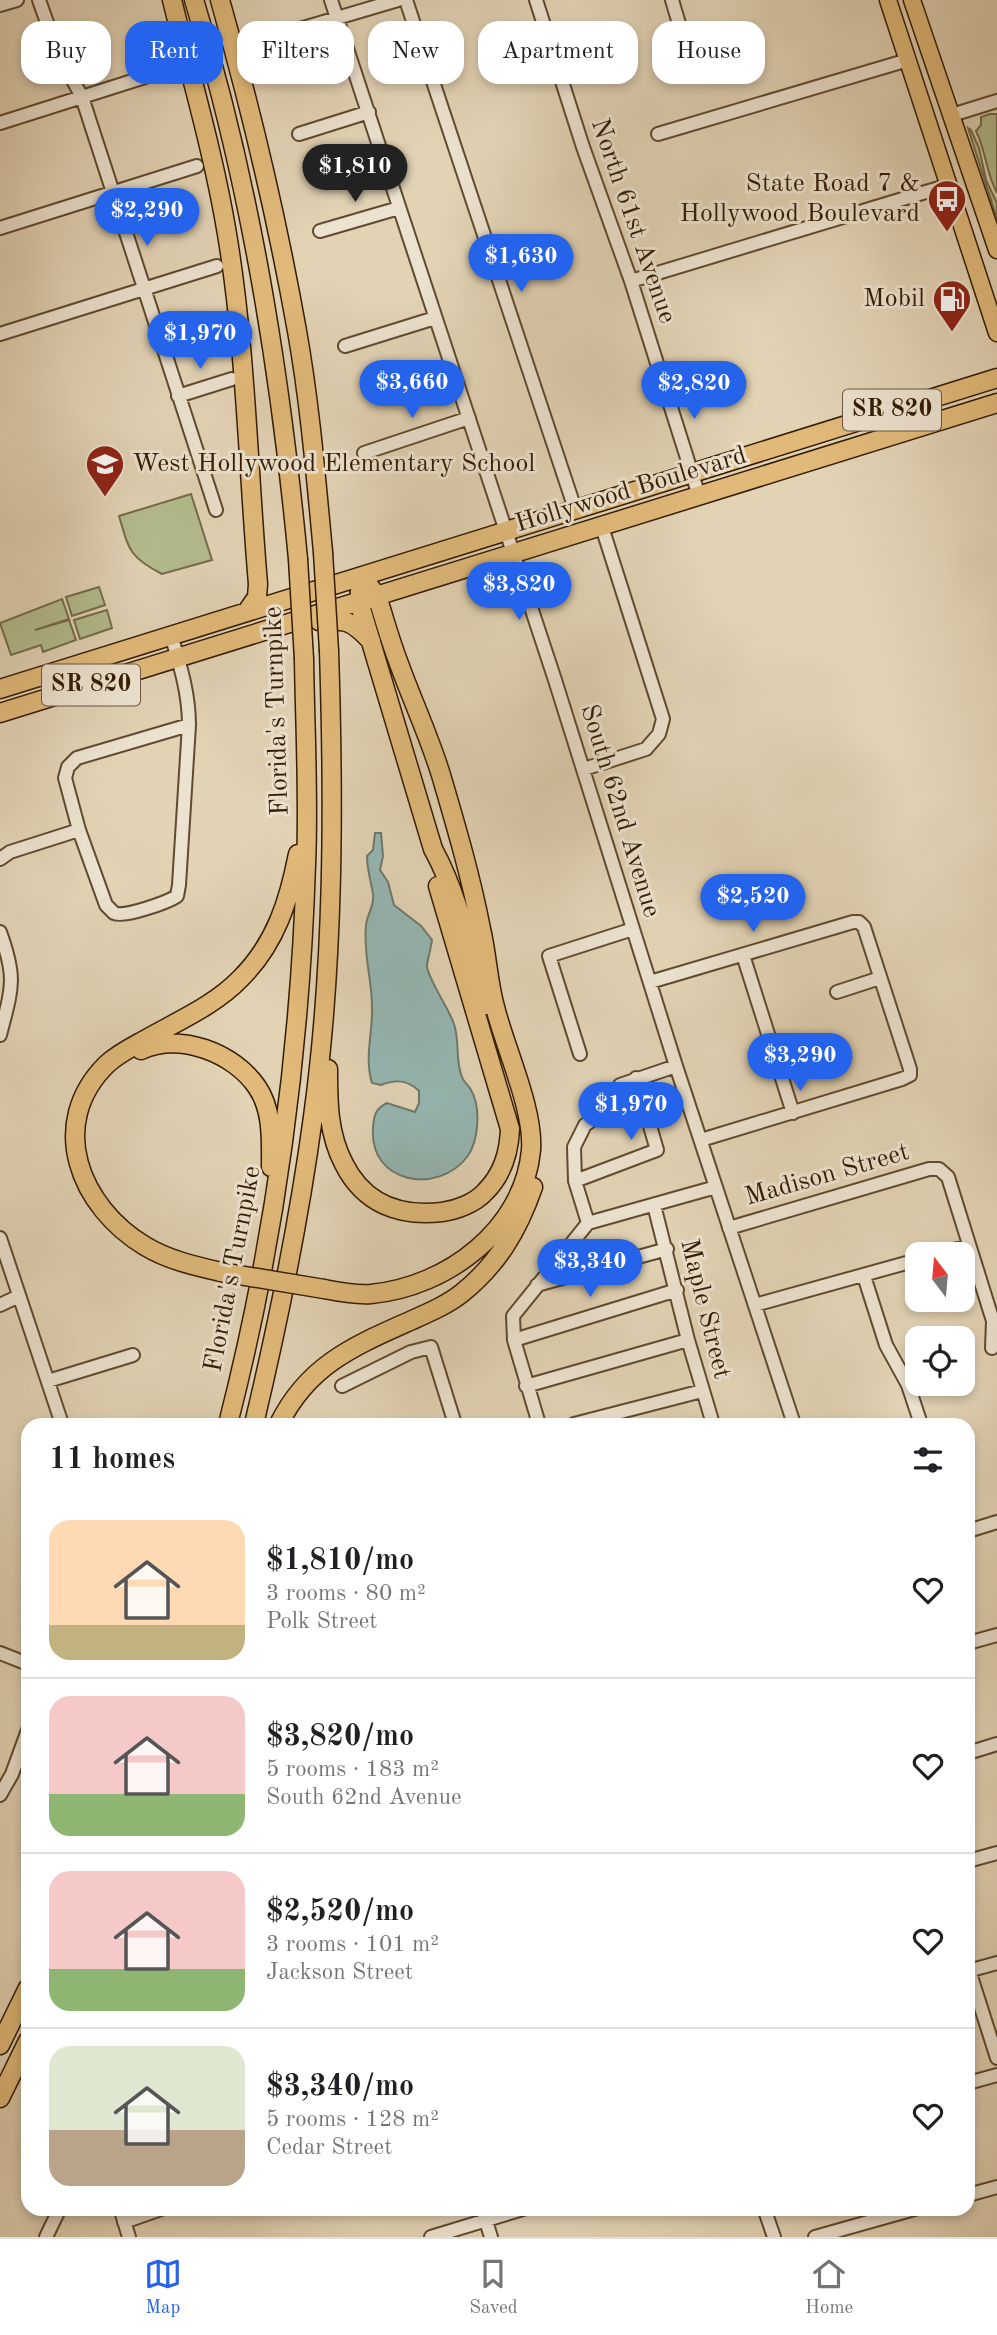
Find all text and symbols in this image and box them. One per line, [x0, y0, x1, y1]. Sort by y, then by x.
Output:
chip: Buy [21, 21, 111, 84]
chip: Rent [125, 21, 223, 84]
chip: Filters [237, 21, 354, 84]
chip: New [368, 21, 464, 84]
chip: Apartment [478, 21, 638, 84]
chip: House [652, 21, 765, 84]
street label: North 61st Avenue [586, 115, 680, 327]
pin: $1,810 [298, 144, 412, 204]
text: $1,810 [318, 155, 392, 178]
place label: State Road 7 & Hollywood Boulevard [679, 171, 920, 227]
bus stop icon: State Road 7 & Hollywood Boulevard [926, 178, 968, 233]
pin: $2,290 [90, 188, 204, 248]
text: $2,290 [110, 199, 184, 222]
pin: $1,630 [464, 234, 578, 294]
text: $1,630 [484, 245, 558, 268]
fuel station icon: Mobil [931, 278, 973, 333]
place label: Mobil [863, 286, 925, 312]
pin: $1,970 [143, 312, 257, 371]
text: $1,970 [163, 322, 237, 345]
pin: $3,660 [355, 360, 469, 420]
pin: $2,820 [637, 362, 751, 421]
text: $3,660 [375, 371, 449, 394]
text: $2,820 [657, 372, 731, 395]
road number: SR 820 [843, 390, 941, 430]
street label: Hollywood Boulevard [512, 442, 750, 538]
school or university icon: West Hollywood Elementary School [84, 443, 126, 498]
place label: West Hollywood Elementary School [132, 451, 535, 477]
pin: $3,820 [462, 562, 576, 622]
text: $3,820 [482, 573, 556, 596]
street label: Florida's Turnpike [260, 606, 294, 816]
road number: SR 820 [42, 664, 140, 706]
street label: South 62nd Avenue [575, 701, 665, 921]
pin: $2,520 [696, 874, 810, 934]
text: $2,520 [716, 885, 790, 908]
pin: $3,290 [743, 1034, 857, 1093]
text: $3,290 [763, 1044, 837, 1067]
pin: $1,970 [574, 1082, 688, 1142]
text: $1,970 [594, 1093, 668, 1116]
street label: Madison Street [742, 1139, 912, 1211]
street label: Florida's Turnpike [200, 1164, 266, 1374]
street label: Maple Street [675, 1236, 735, 1382]
pin: $3,340 [533, 1240, 647, 1299]
north arrow [905, 1242, 975, 1312]
map controls [905, 1242, 975, 1396]
text: $3,340 [553, 1250, 627, 1273]
button: locate [905, 1326, 975, 1396]
icon: filters [909, 1441, 947, 1479]
text: 11 homes [49, 1445, 175, 1475]
text: $1,810/mo [266, 1546, 414, 1576]
icon: home [105, 1548, 189, 1632]
icon: heart [909, 1571, 947, 1609]
text: 3 rooms · 80 m² [266, 1582, 426, 1605]
text: Polk Street [266, 1610, 377, 1633]
text: $3,820/mo [266, 1722, 414, 1752]
icon: home [105, 1724, 189, 1808]
icon: heart [909, 1747, 947, 1785]
text: 5 rooms · 183 m² [266, 1758, 439, 1781]
text: South 62nd Avenue [266, 1786, 462, 1809]
text: $2,520/mo [266, 1897, 414, 1927]
icon: home [105, 1899, 189, 1983]
icon: heart [909, 1922, 947, 1960]
text: 3 rooms · 101 m² [266, 1933, 439, 1956]
text: Jackson Street [266, 1961, 413, 1984]
text: $3,340/mo [266, 2072, 414, 2102]
icon: home [105, 2074, 189, 2158]
icon: heart [909, 2097, 947, 2135]
text: 5 rooms · 128 m² [266, 2108, 439, 2131]
text: Cedar Street [266, 2136, 392, 2159]
tab: Map [144, 2255, 182, 2320]
tab: Saved [469, 2255, 518, 2320]
tab: Home [805, 2255, 853, 2320]

